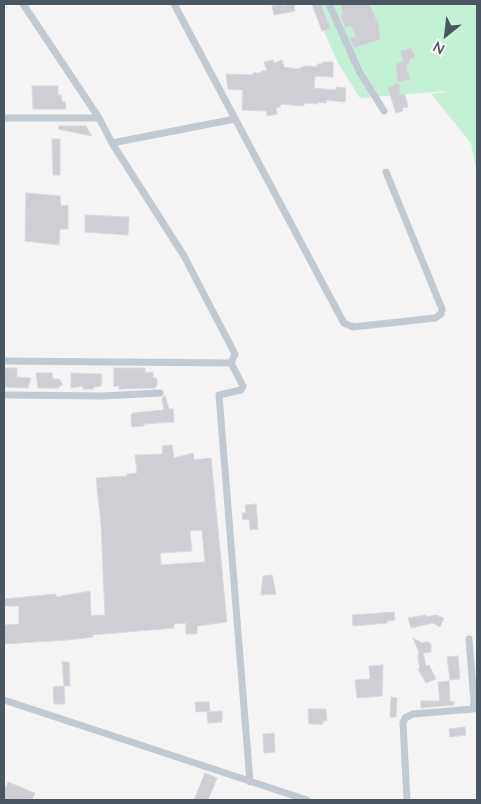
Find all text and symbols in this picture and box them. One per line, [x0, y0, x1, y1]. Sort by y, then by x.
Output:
north arrow [421, 10, 471, 60]
text: N [430, 39, 447, 59]

